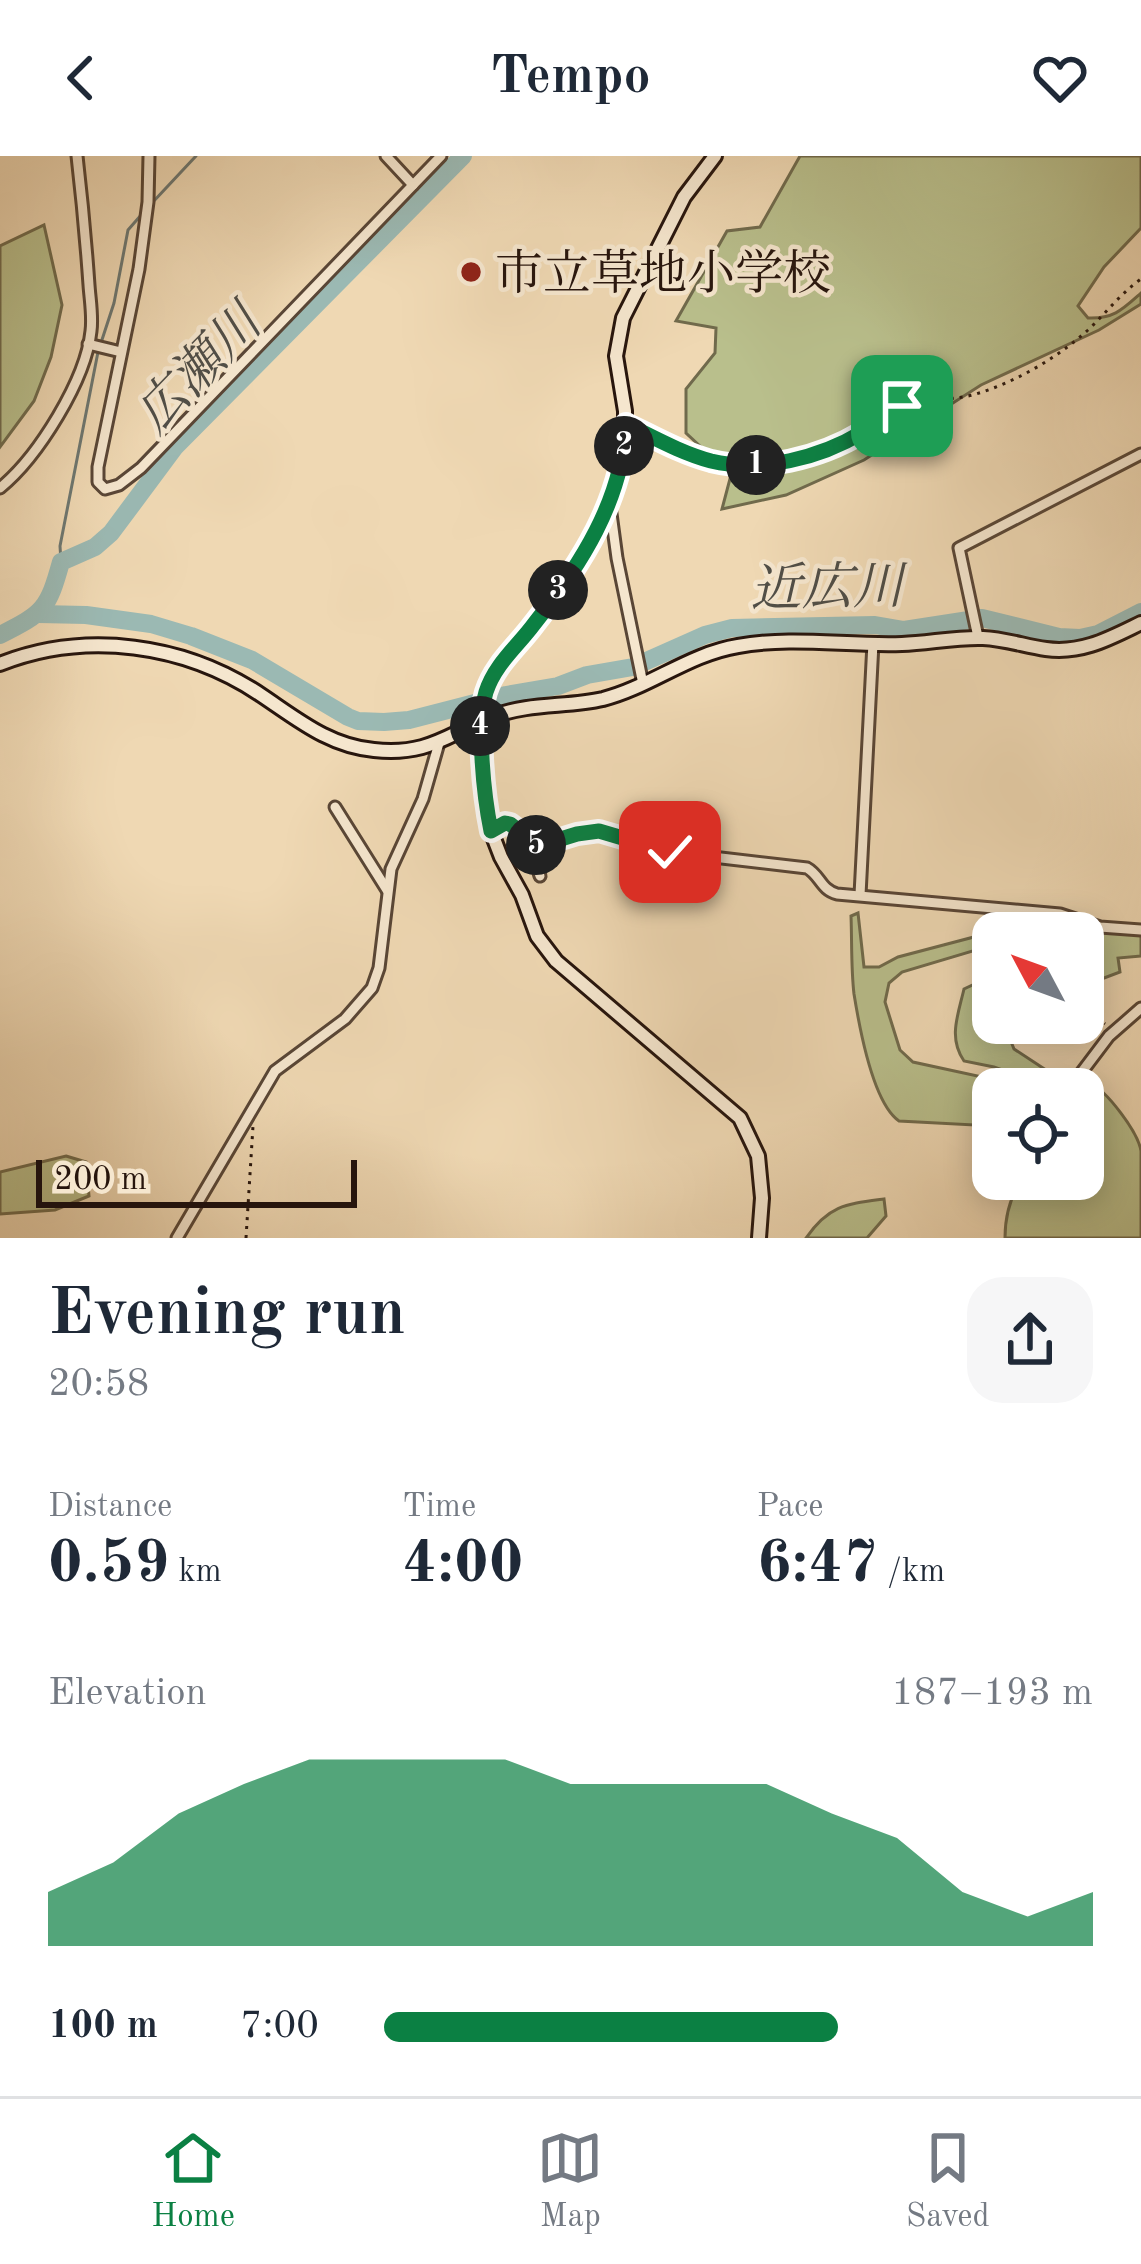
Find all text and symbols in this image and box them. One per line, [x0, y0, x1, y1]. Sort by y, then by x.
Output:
icon: back [48, 45, 114, 111]
icon: heart [1027, 45, 1093, 111]
text: Tempo [490, 51, 651, 105]
place label: 市立草地小学校 [495, 248, 831, 300]
marker: 市立草地小学校 [458, 259, 484, 285]
water label: 広瀬川 [126, 292, 275, 444]
pin [851, 355, 953, 457]
icon: arrive [869, 373, 935, 439]
pin: 2 [594, 416, 654, 476]
text: 2 [614, 429, 634, 462]
pin: 1 [726, 435, 786, 495]
text: 1 [746, 448, 766, 481]
pin: 3 [528, 560, 588, 620]
water label: 近広川 [750, 560, 909, 617]
text: 3 [548, 573, 568, 606]
pin: 4 [450, 696, 510, 756]
text: 4 [470, 709, 490, 742]
pin [619, 801, 721, 903]
pin: 5 [506, 815, 566, 875]
icon: check [637, 819, 703, 885]
text: 5 [526, 828, 546, 861]
north arrow [972, 912, 1104, 1044]
map controls [972, 912, 1104, 1200]
button: locate [972, 1068, 1104, 1200]
scale bar [36, 1154, 357, 1207]
text: 200 m [54, 1164, 147, 1197]
button: share [967, 1277, 1093, 1403]
text: Evening run [48, 1283, 406, 1349]
text: 20:58 [48, 1365, 149, 1404]
text: Distance [48, 1491, 172, 1524]
text: Time [402, 1491, 476, 1524]
text: Pace [757, 1491, 824, 1524]
text: 0.59 [48, 1535, 169, 1595]
text: 4:00 [402, 1535, 524, 1595]
text: 6:47 [757, 1535, 878, 1595]
text: km [169, 1556, 222, 1589]
text: /km [878, 1556, 945, 1589]
text: Elevation [48, 1674, 207, 1713]
text: 187–193 m [891, 1674, 1093, 1713]
text: 100 m [48, 2007, 158, 2046]
text: 7:00 [240, 2007, 319, 2046]
tab: Home [151, 2125, 235, 2238]
tab: Map [537, 2125, 603, 2238]
tab: Saved [906, 2125, 990, 2238]

